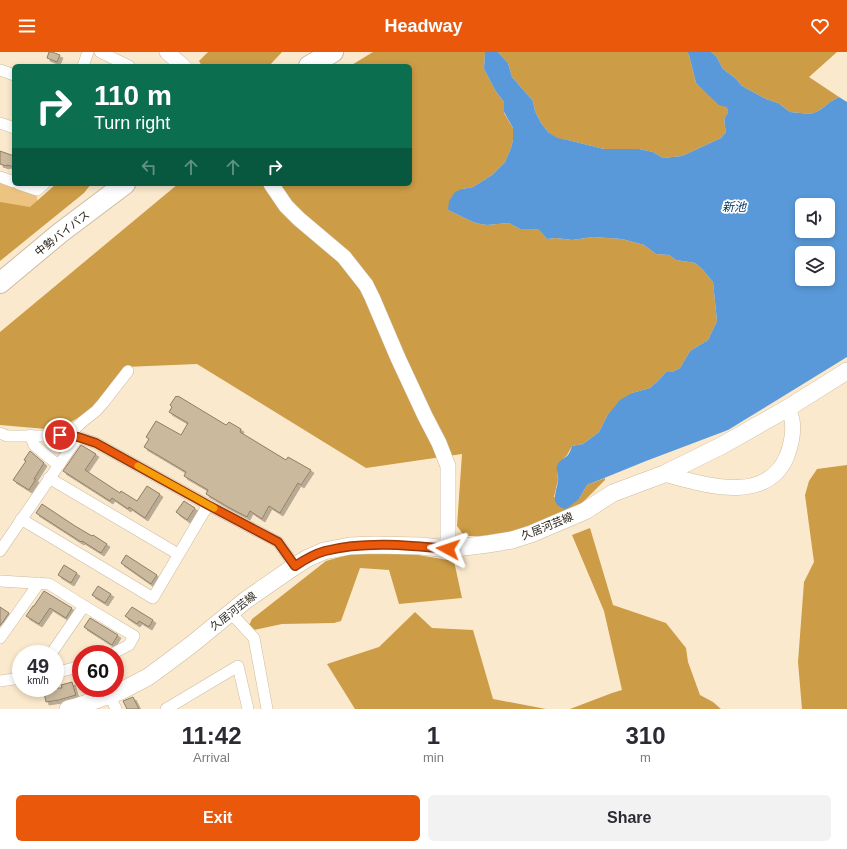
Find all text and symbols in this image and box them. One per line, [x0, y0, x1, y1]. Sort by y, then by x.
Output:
icon: menu [16, 15, 38, 37]
icon: heart [809, 15, 831, 37]
text: Headway [384, 16, 463, 36]
icon: right [28, 80, 80, 132]
text: 110 m [94, 80, 172, 111]
text: Turn right [94, 113, 170, 133]
icon: left [138, 156, 160, 178]
icon: ahead [180, 156, 202, 178]
icon: ahead [222, 156, 244, 178]
icon: right [264, 156, 286, 178]
map controls [795, 198, 835, 286]
button: sound [795, 198, 835, 238]
water label: 新池 [722, 200, 747, 214]
street label: 中勢バイパス [32, 208, 92, 258]
button: layers [795, 246, 835, 286]
pin [43, 418, 77, 452]
icon: arrive [49, 424, 71, 446]
street label: 久居河芸線 [519, 510, 575, 542]
position arrow [427, 528, 469, 570]
street label: 久居河芸線 [208, 589, 258, 633]
speed limit sign: 60 [72, 645, 124, 697]
text: 49 [27, 655, 49, 677]
text: km/h [27, 675, 49, 686]
text: 11:42 [181, 722, 242, 749]
text: 1 [427, 722, 440, 749]
text: 310 [625, 722, 666, 749]
text: Arrival [193, 750, 230, 765]
text: min [423, 750, 444, 765]
text: m [640, 750, 651, 765]
button: Exit [16, 795, 420, 841]
button: Share [428, 795, 831, 841]

